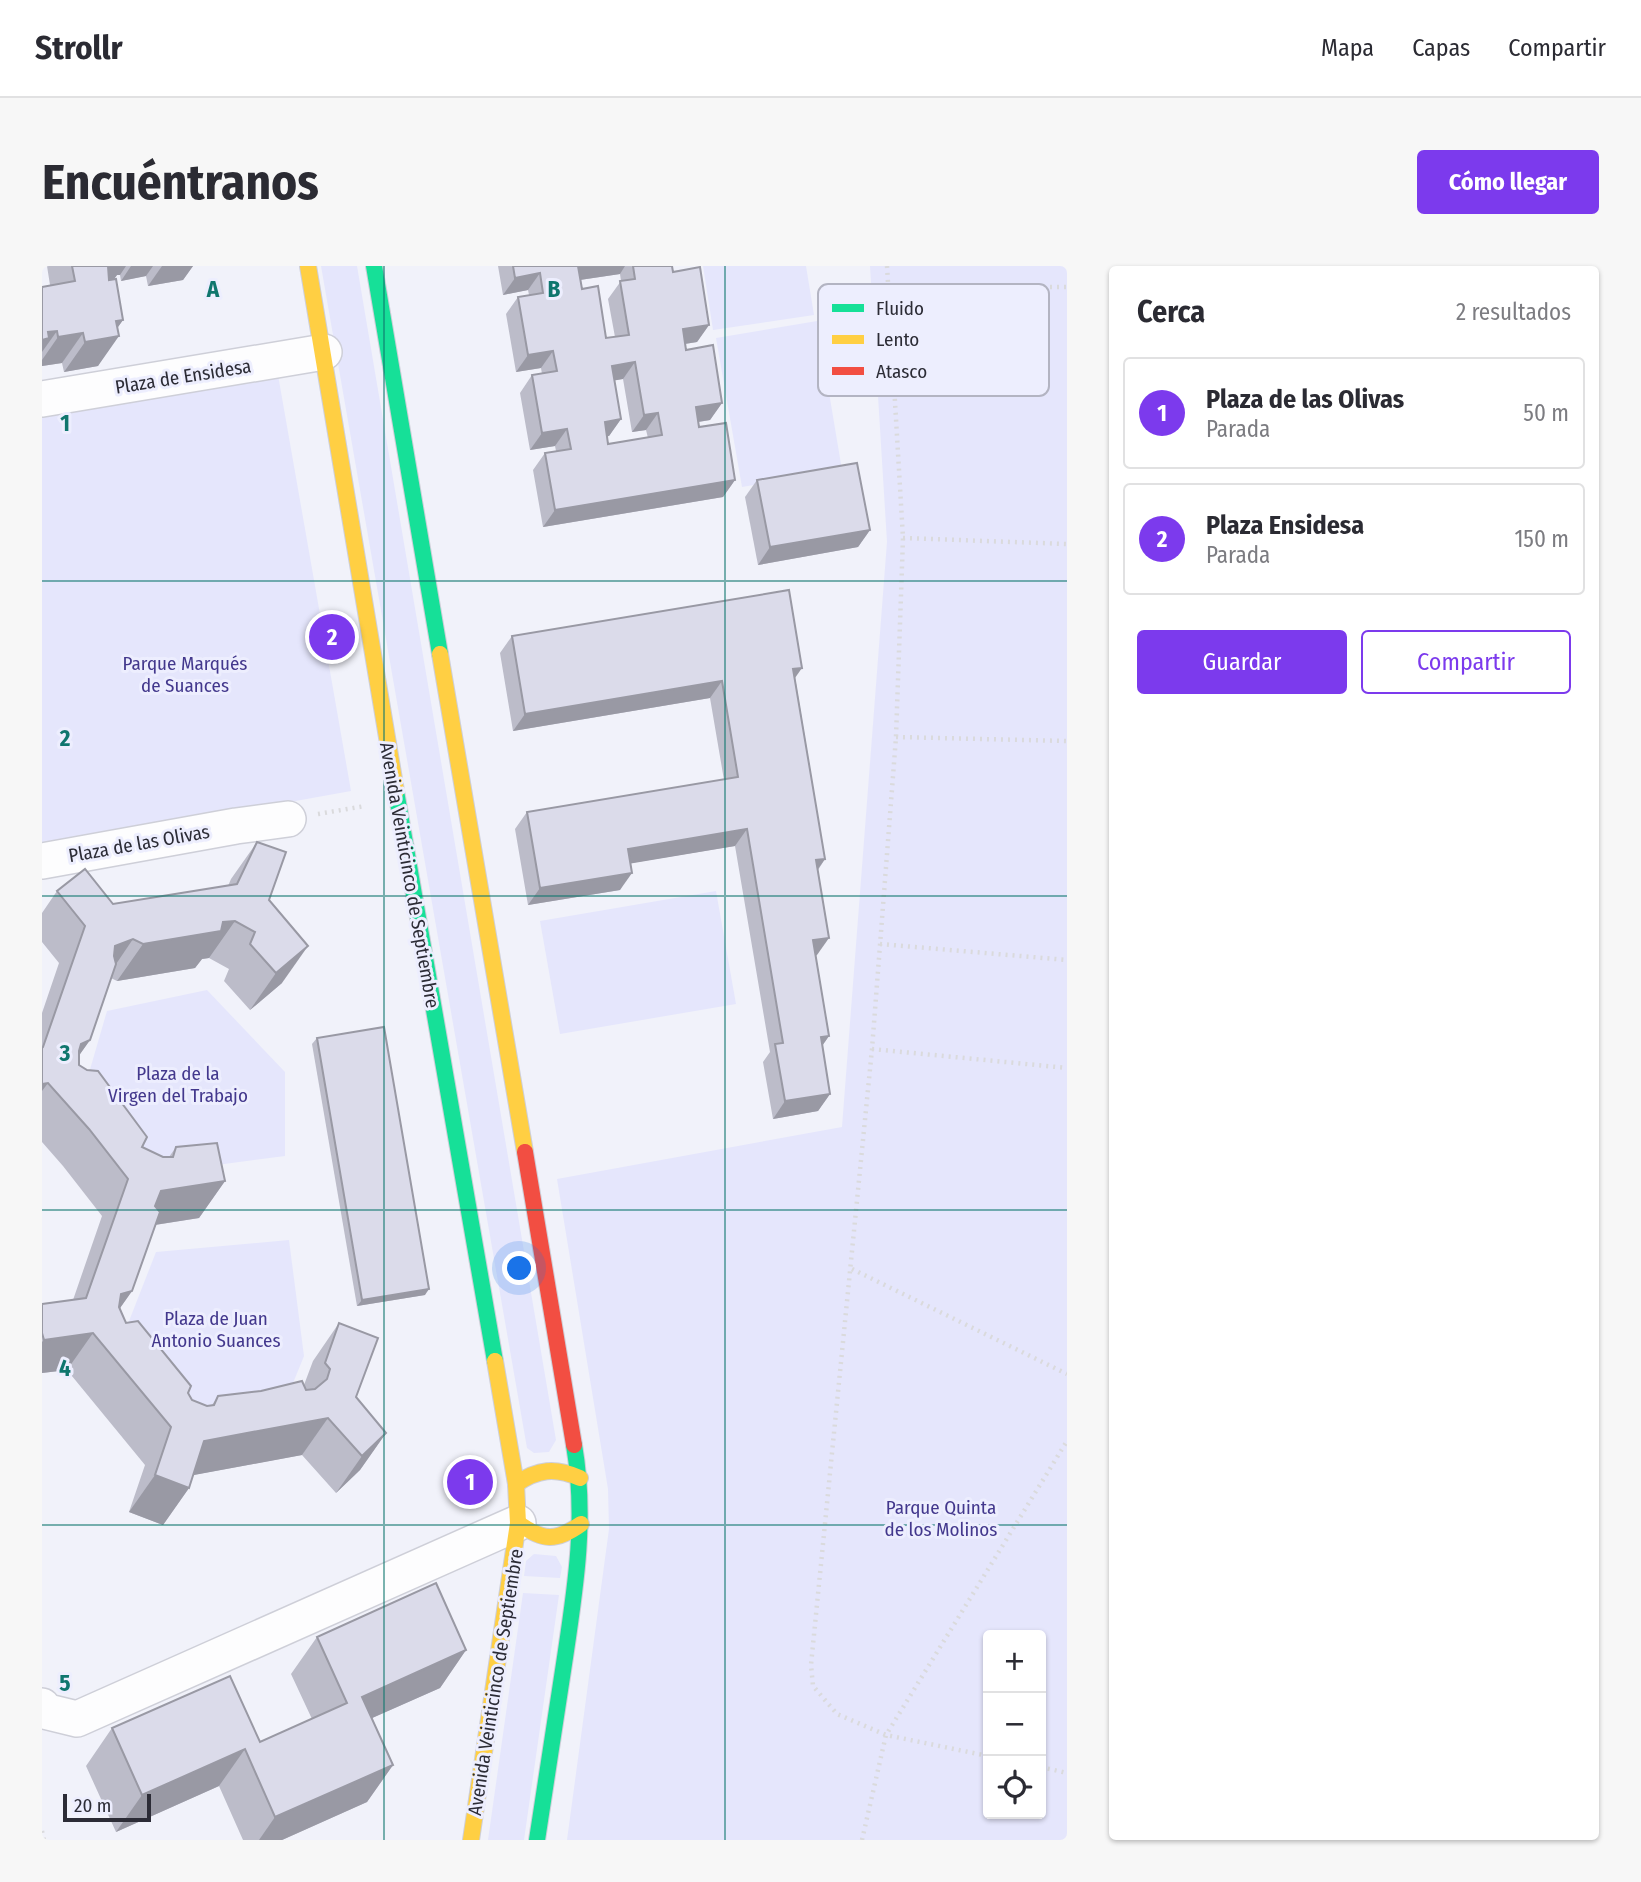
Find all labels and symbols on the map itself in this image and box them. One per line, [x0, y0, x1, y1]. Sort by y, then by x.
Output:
text: A [206, 275, 220, 303]
text: B [548, 275, 561, 303]
legend [818, 284, 1049, 396]
text: Fluido [876, 297, 924, 320]
text: Lento [876, 328, 919, 351]
street label: Plaza de Ensidesa [113, 354, 253, 399]
text: Atasco [876, 360, 927, 383]
text: 1 [60, 409, 70, 437]
pin: 2 [309, 611, 355, 663]
park label: Parque Marqués de Suances [123, 652, 247, 697]
text: 2 [59, 724, 71, 752]
street label: Avenida Veinticinco de Septiembre [375, 740, 444, 1010]
street label: Plaza de las Olivas [67, 820, 211, 867]
text: 3 [59, 1039, 71, 1067]
park label: Plaza de la Virgen del Trabajo [108, 1062, 248, 1107]
your location [502, 1251, 536, 1285]
park label: Plaza de Juan Antonio Suances [151, 1307, 281, 1352]
text: 4 [59, 1354, 71, 1382]
pin: 1 [447, 1456, 493, 1508]
park label: Parque Quinta de los Molinos [885, 1496, 997, 1541]
street label: Avenida Veinticinco de Septiembre [463, 1547, 528, 1817]
text: 5 [59, 1669, 71, 1697]
scale bar [63, 1791, 150, 1823]

